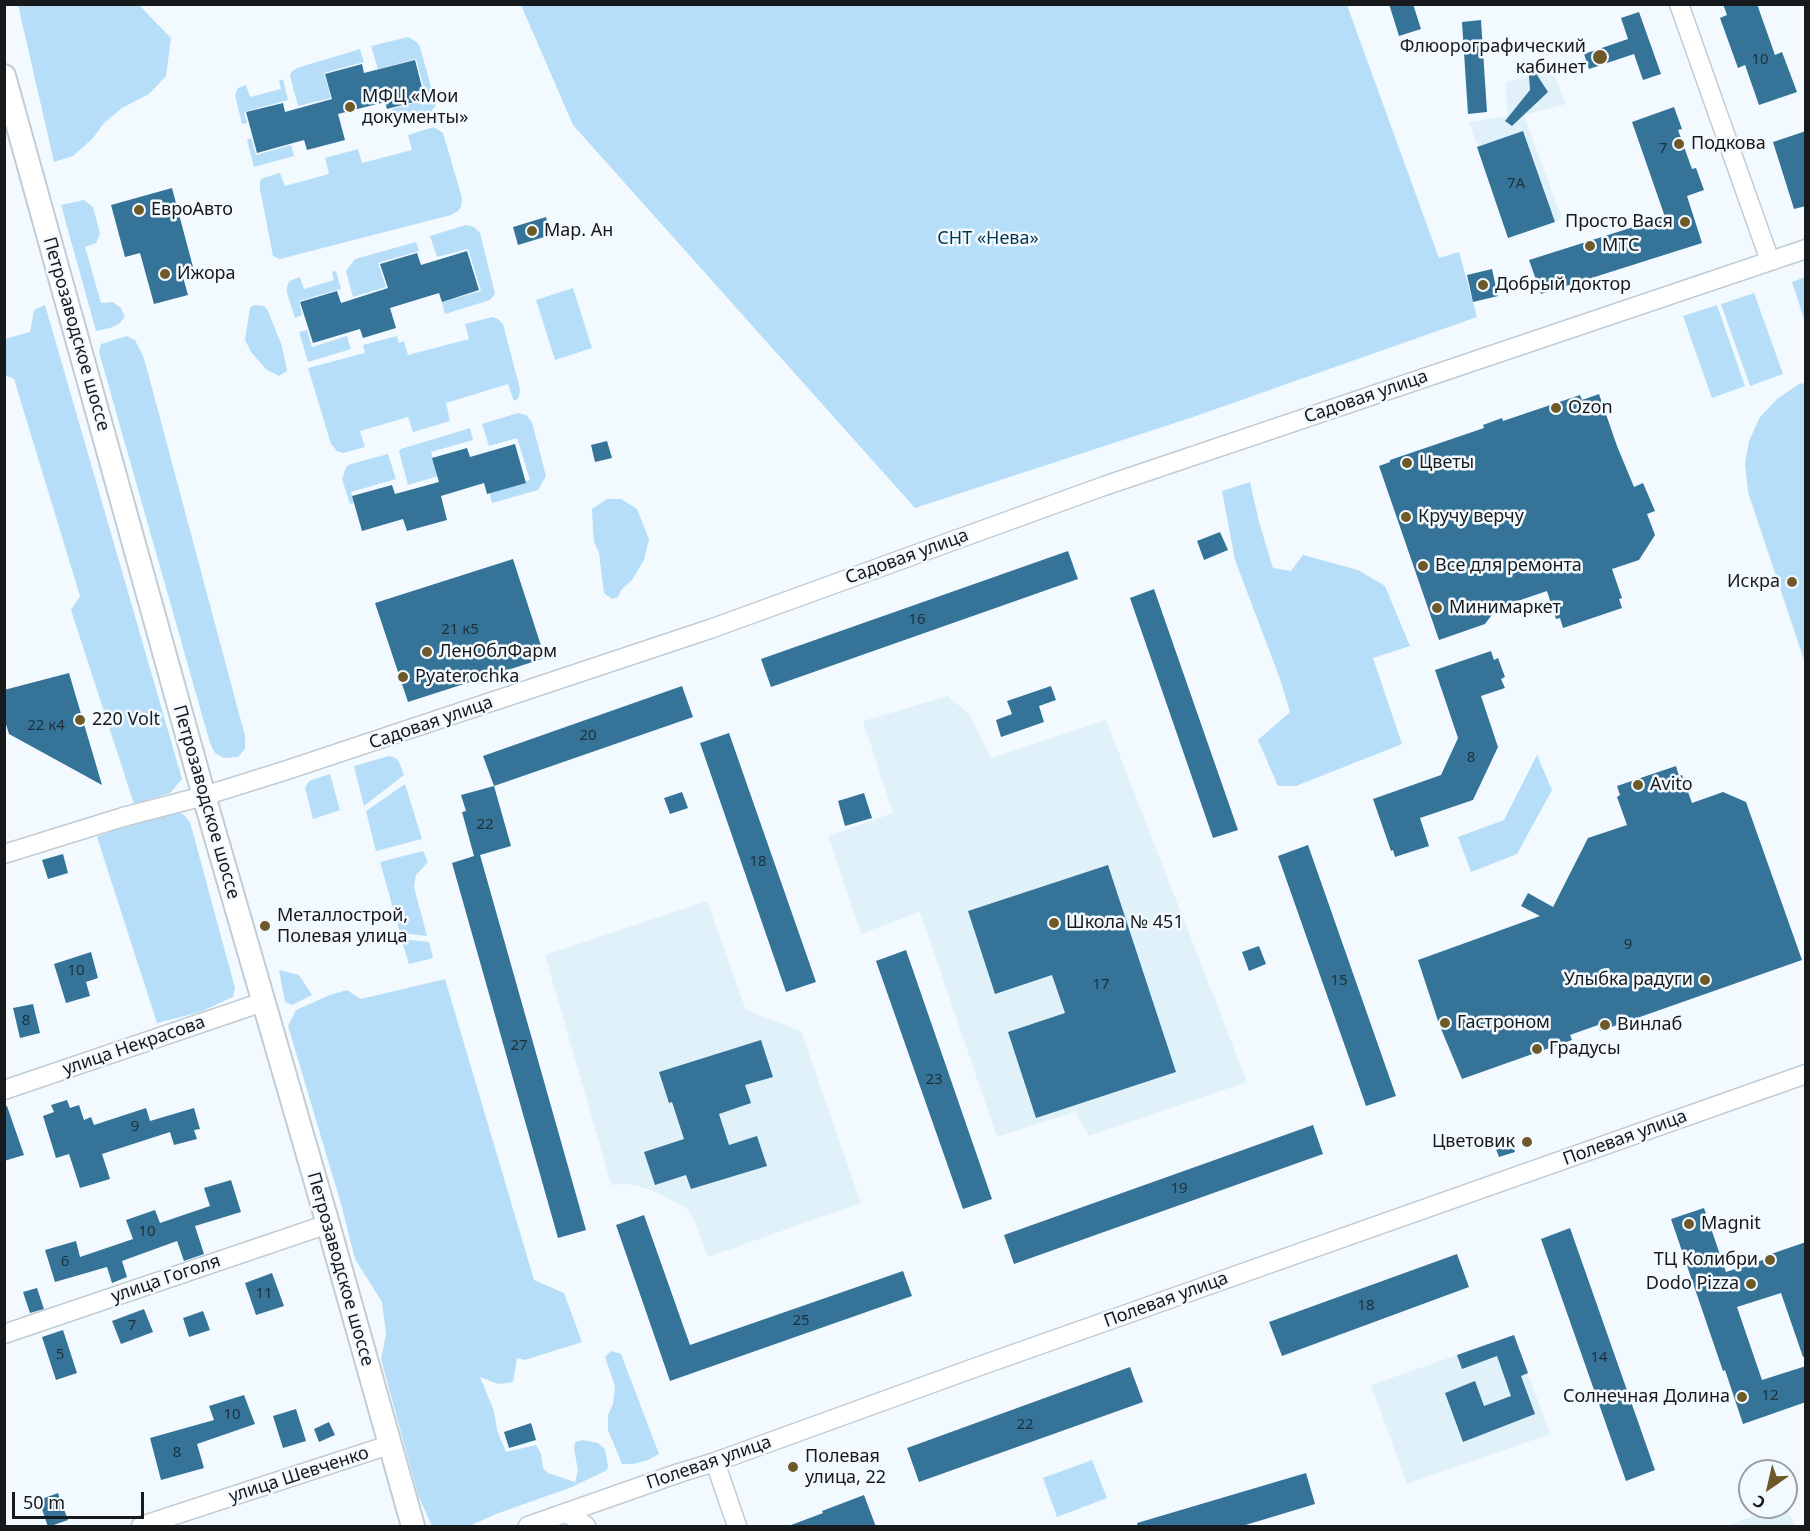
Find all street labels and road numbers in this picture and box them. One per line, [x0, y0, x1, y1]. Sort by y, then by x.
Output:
street label: Петрозаводское шоссе [38, 235, 114, 433]
street label: Садовая улица [1301, 366, 1431, 428]
street label: Садовая улица [843, 525, 971, 589]
street label: Садовая улица [366, 692, 496, 754]
street label: Петрозаводское шоссе [168, 703, 244, 901]
street label: улица Некрасова [60, 1012, 208, 1080]
street label: Полевая улица [1560, 1106, 1690, 1170]
street label: Петрозаводское шоссе [302, 1170, 378, 1368]
street label: улица Гоголя [108, 1250, 224, 1308]
street label: Полевая улица [1101, 1268, 1231, 1332]
street label: Полевая улица [644, 1432, 774, 1494]
street label: улица Шевченко [226, 1442, 372, 1508]

